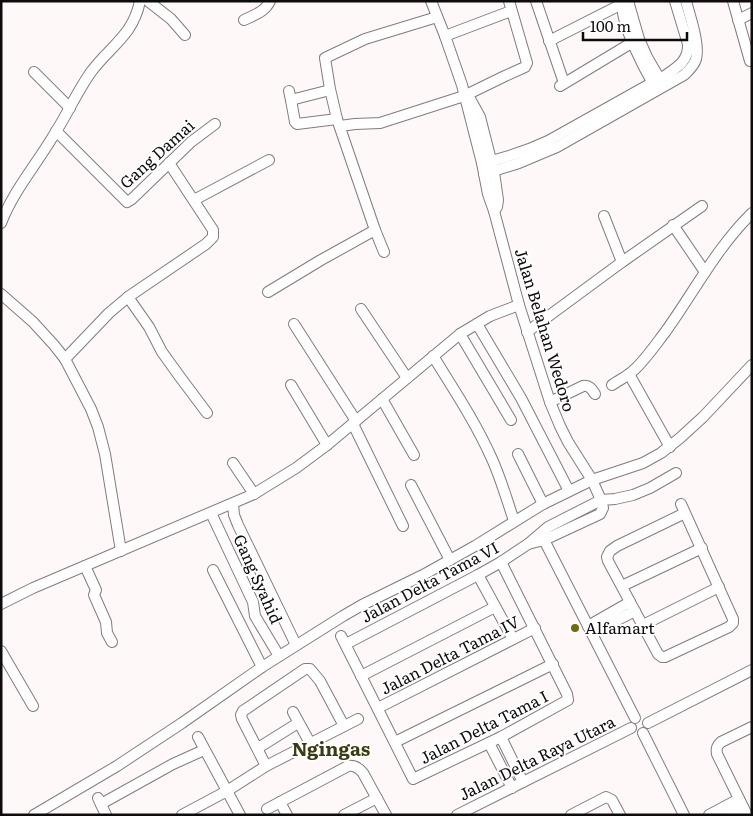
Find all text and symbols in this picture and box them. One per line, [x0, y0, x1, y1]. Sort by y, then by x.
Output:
scale bar [583, 10, 687, 42]
text: 100 m [590, 14, 631, 37]
street label: Gang Damai [114, 113, 199, 193]
street label: Jalan Belahan Wedoro [510, 245, 582, 414]
street label: Gang Syahid [228, 530, 289, 627]
street label: Jalan Delta Tama VI [356, 535, 503, 628]
street label: Jalan Delta Tama IV [376, 609, 523, 700]
place label: Alfamart [585, 615, 655, 639]
marker: Alfamart [569, 622, 581, 634]
street label: Jalan Delta Tama I [415, 683, 552, 769]
street label: Jalan Delta Raya Utara [454, 709, 619, 805]
district label: Ngingas [292, 734, 370, 762]

